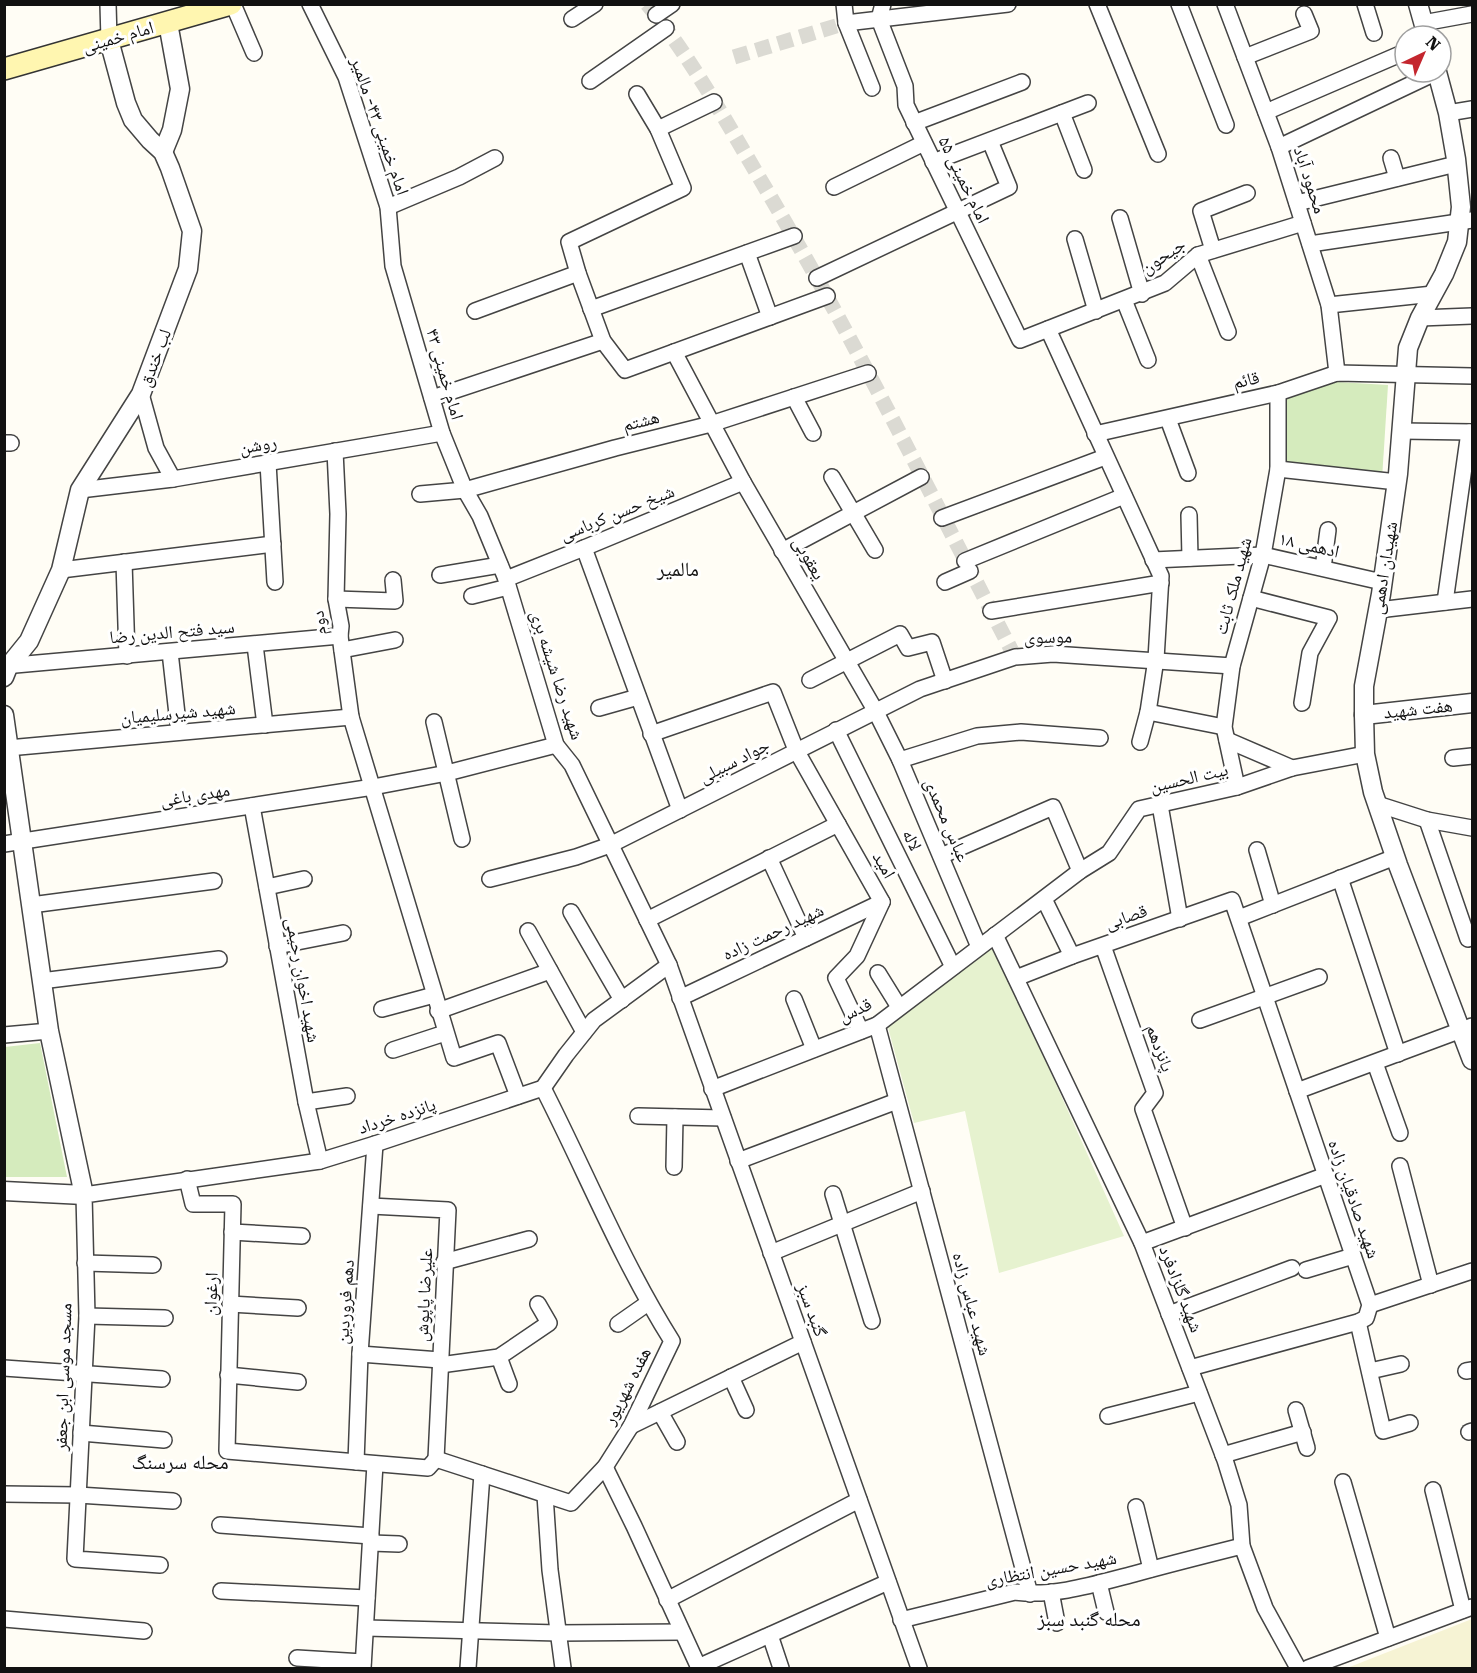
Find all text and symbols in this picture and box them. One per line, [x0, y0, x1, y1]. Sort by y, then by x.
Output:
street label: امام خمینی [80, 16, 157, 59]
north arrow [1393, 24, 1453, 84]
text: N [1422, 32, 1444, 55]
street label: امام خمینی ۴۳- مالمیر [345, 53, 414, 198]
street label: امام خمینی ۵۵ [933, 133, 995, 228]
street label: محمود آباد [1289, 144, 1331, 216]
street label: جیحون [1137, 233, 1189, 279]
street label: لب خندق [134, 326, 176, 390]
street label: امام خمینی ۴۳ [420, 326, 469, 423]
street label: قائم [1231, 366, 1262, 395]
street label: هشتم [620, 406, 662, 437]
street label: روشن [238, 431, 279, 459]
street label: شیخ حسن کرباسی [556, 480, 678, 547]
street label: شهیدان ادهمی [1366, 520, 1402, 616]
street label: ادهمی ۱۸ [1277, 527, 1341, 563]
street label: یعقوبی [788, 532, 830, 584]
street label: شهید ملک ثابت [1209, 535, 1256, 637]
district label: مالمیر [656, 557, 699, 581]
street label: شهید رضا شیشه بری [526, 608, 588, 742]
street label: دوم [307, 609, 332, 637]
street label: سید فتح الدین رضا [109, 616, 236, 649]
street label: موسوی [1024, 626, 1072, 648]
street label: هفت شهید [1382, 694, 1453, 723]
street label: شهید شیرسلیمیان [119, 697, 237, 729]
street label: جواد سبیلی [695, 734, 773, 788]
street label: بیت الحسین [1148, 758, 1230, 798]
street label: عباس محمدی [919, 775, 975, 865]
street label: مهدی باغی [159, 779, 231, 811]
street label: لاله [898, 826, 927, 854]
street label: امید [868, 848, 900, 882]
street label: شهید رحمت زاده [719, 899, 827, 964]
street label: قصابی [1102, 900, 1150, 934]
street label: شهید اخوان رحیمی [281, 916, 325, 1044]
street label: قدس [835, 993, 875, 1027]
street label: پانزدهم [1140, 1021, 1179, 1075]
street label: پانزده خرداد [355, 1093, 439, 1139]
street label: شهید صادقیان زاده [1323, 1137, 1385, 1261]
street label: شهید گلزادفرد [1155, 1242, 1208, 1335]
street label: علیرضا پاپوش [411, 1247, 438, 1343]
street label: شهید عباس زاده [948, 1250, 996, 1358]
street label: دهم فروردین [331, 1259, 360, 1345]
street label: ارغوان [199, 1272, 223, 1316]
street label: گنبد سبز [792, 1279, 832, 1340]
street label: مسجد موسی ابن جعفر [49, 1303, 77, 1452]
street label: هفده شهریور [598, 1344, 655, 1429]
district label: محله سرسنگ [131, 1450, 229, 1474]
street label: شهید حسین انتظاری [984, 1547, 1118, 1591]
district label: محله گنبد سبز [1036, 1607, 1141, 1631]

